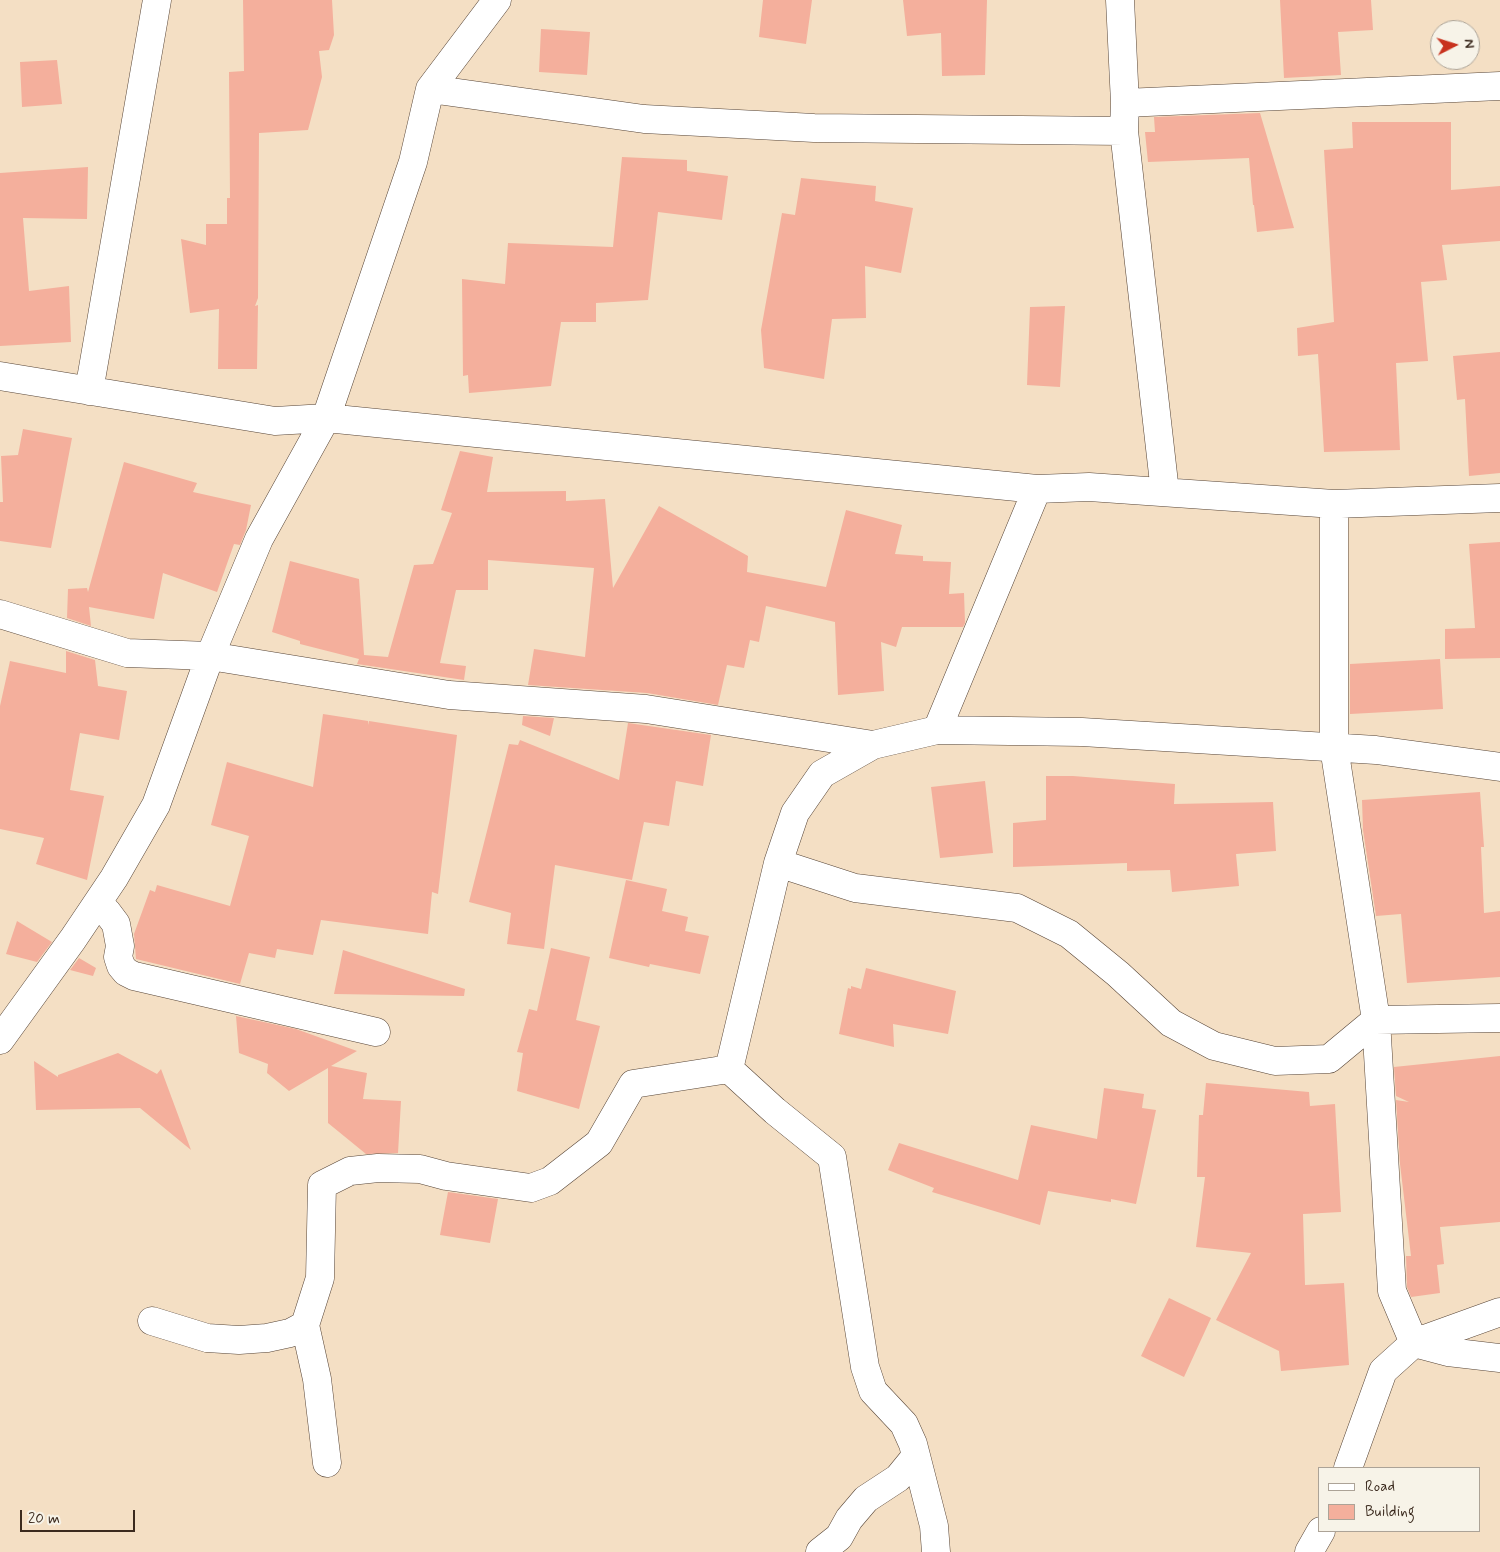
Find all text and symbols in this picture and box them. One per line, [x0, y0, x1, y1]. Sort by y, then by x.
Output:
north arrow [1430, 20, 1480, 70]
text: N [1460, 38, 1478, 49]
legend [1318, 1467, 1480, 1532]
text: Road [1365, 1477, 1395, 1497]
scale bar [22, 1500, 138, 1532]
text: Building [1365, 1502, 1415, 1522]
text: 20 m [28, 1509, 60, 1529]

